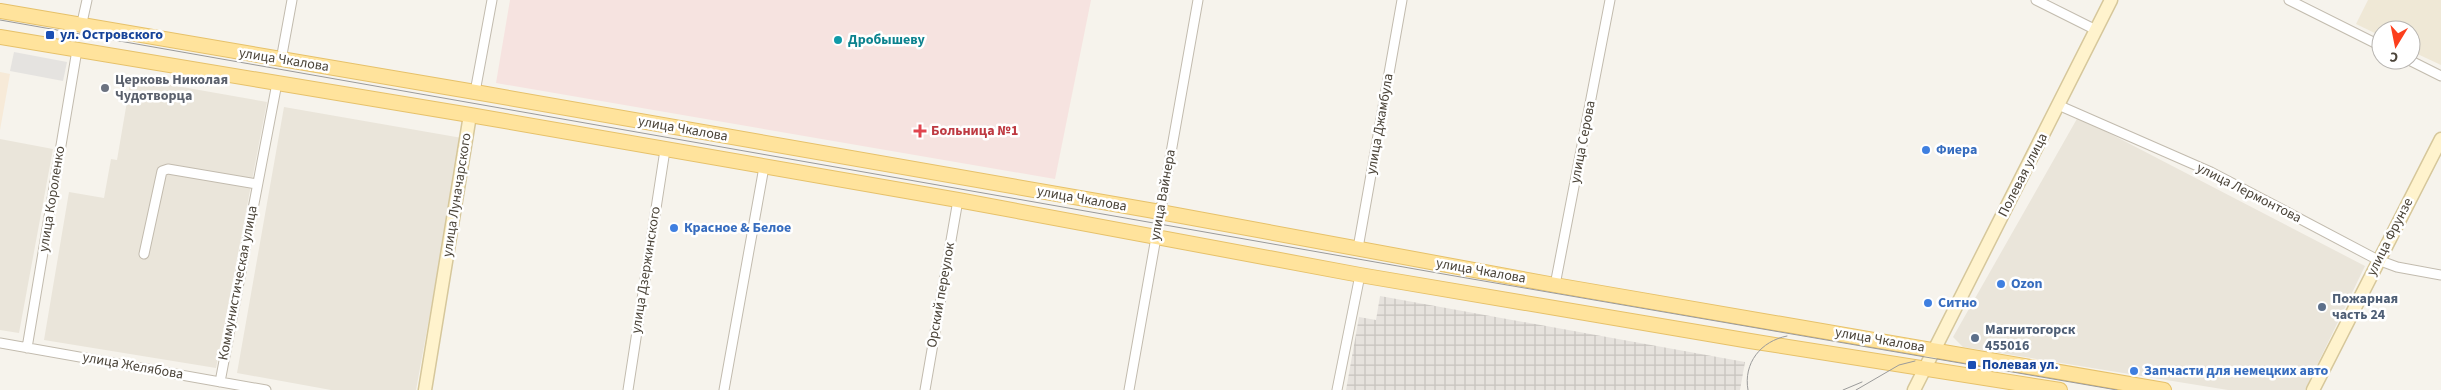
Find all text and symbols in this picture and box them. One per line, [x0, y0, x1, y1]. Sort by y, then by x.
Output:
north arrow [2371, 20, 2421, 70]
place label: ул. Островского [60, 25, 163, 45]
marker: ул. Островского [44, 29, 56, 41]
place label: Дробышеву [848, 30, 925, 50]
marker: Дробышеву [832, 34, 844, 46]
street label: улица Чкалова [238, 43, 330, 77]
text: С [2388, 46, 2400, 67]
place label: Церковь Николая Чудотворца [115, 70, 228, 106]
street label: улица Джамбула [1361, 72, 1399, 176]
marker: Церковь Николая Чудотворца [99, 82, 111, 94]
street label: улица Серова [1565, 99, 1601, 185]
street label: улица Чкалова [637, 111, 729, 147]
place label: Больница №1 [931, 121, 1018, 141]
marker: Больница №1 [913, 124, 927, 138]
street label: Полевая улица [1993, 130, 2053, 220]
street label: улица Луначарского [437, 132, 477, 258]
place label: Фиера [1936, 140, 1977, 160]
marker: Фиера [1920, 144, 1932, 156]
street label: улица Короленко [34, 145, 70, 253]
street label: улица Вайнера [1145, 148, 1181, 242]
street label: улица Лермонтова [2193, 158, 2305, 228]
street label: улица Чкалова [1036, 181, 1128, 217]
street label: улица Фрунзе [2362, 194, 2418, 279]
street label: Коммунистическая улица [213, 204, 263, 362]
street label: улица Дзержинского [626, 205, 666, 335]
place label: Красное & Белое [684, 218, 791, 238]
marker: Красное & Белое [668, 222, 680, 234]
street label: Орский переулок [922, 241, 960, 349]
street label: улица Чкалова [1435, 253, 1527, 289]
place label: Ozon [2011, 274, 2042, 294]
marker: Ozon [1995, 278, 2007, 290]
place label: Пожарная часть 24 [2332, 289, 2398, 325]
place label: Ситно [1938, 293, 1977, 313]
marker: Ситно [1922, 297, 1934, 309]
marker: Пожарная часть 24 [2316, 301, 2328, 313]
place label: Магнитогорск 455016 [1985, 320, 2076, 356]
street label: улица Чкалова [1834, 322, 1926, 358]
marker: Магнитогорск 455016 [1969, 332, 1981, 344]
street label: улица Желябова [81, 347, 185, 385]
place label: Полевая ул. [1982, 355, 2059, 375]
marker: Полевая ул. [1966, 359, 1978, 371]
place label: Запчасти для немецких авто [2144, 361, 2329, 381]
marker: Запчасти для немецких авто [2128, 365, 2140, 377]

